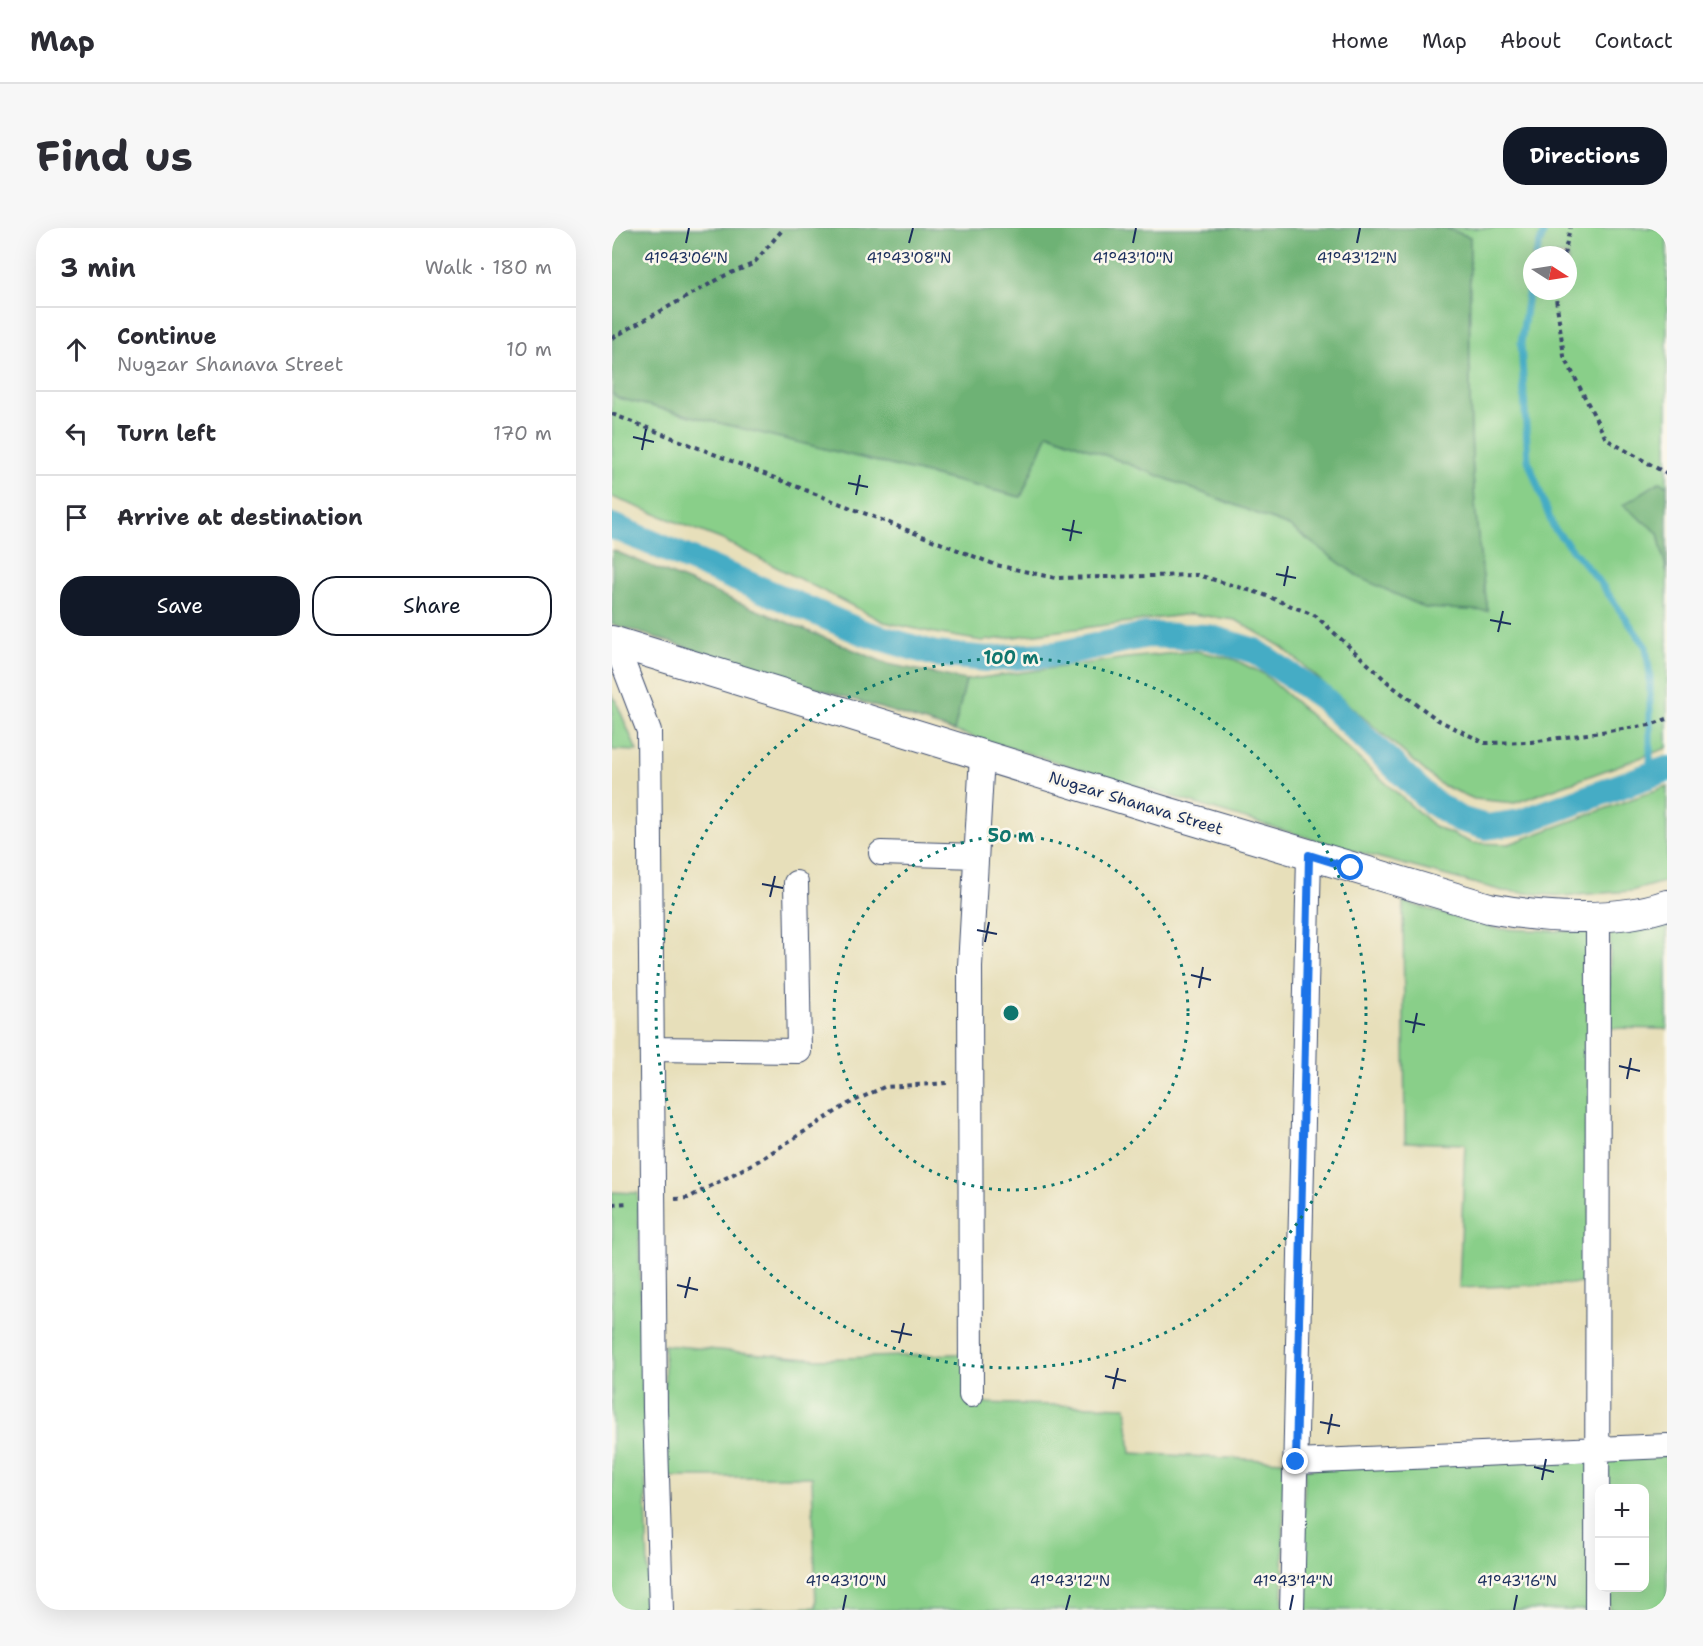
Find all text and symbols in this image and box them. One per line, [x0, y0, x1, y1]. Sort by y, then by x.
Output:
text: Map [30, 22, 95, 60]
text: Home [1331, 27, 1389, 55]
text: Map [1422, 27, 1467, 55]
text: About [1500, 27, 1561, 55]
text: Contact [1594, 27, 1673, 55]
button: Directions [1503, 127, 1667, 185]
text: Find us [36, 128, 193, 184]
north arrow [1523, 246, 1577, 300]
text: 41°43'06"N [644, 248, 728, 268]
text: 41°43'08"N [867, 248, 951, 268]
text: 41°43'10"N [1092, 248, 1174, 268]
text: 41°43'12"N [1317, 248, 1397, 268]
text: 3 min [60, 250, 136, 285]
text: Walk · 180 m [425, 254, 552, 280]
text: Continue [117, 322, 217, 351]
icon: ahead [60, 333, 93, 366]
text: 10 m [506, 336, 552, 362]
text: Nugzar Shanava Street [117, 351, 343, 377]
icon: left [60, 417, 93, 450]
text: Turn left [117, 419, 216, 448]
text: 170 m [493, 420, 552, 446]
icon: arrive [60, 501, 93, 534]
text: Arrive at destination [117, 503, 363, 532]
button: Save [60, 576, 300, 636]
button: Share [312, 576, 552, 636]
text: 100 m [983, 646, 1039, 670]
street label: Nugzar Shanava Street [1046, 766, 1226, 840]
text: 50 m [988, 824, 1035, 848]
route start [1337, 854, 1363, 880]
centre of rings [1001, 1003, 1021, 1023]
route end [1282, 1448, 1308, 1474]
map controls [1595, 1484, 1649, 1592]
button: + [1595, 1484, 1649, 1538]
button: − [1595, 1538, 1649, 1592]
text: 41°43'10"N [805, 1571, 887, 1591]
text: 41°43'12"N [1030, 1571, 1110, 1591]
text: 41°43'14"N [1253, 1571, 1333, 1591]
text: 41°43'16"N [1477, 1571, 1557, 1591]

